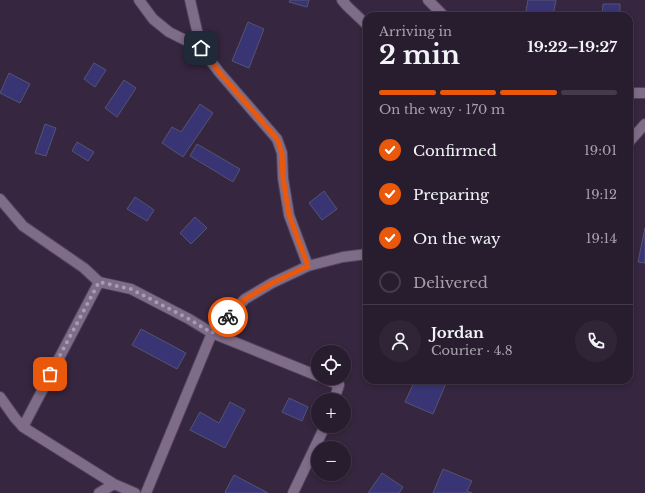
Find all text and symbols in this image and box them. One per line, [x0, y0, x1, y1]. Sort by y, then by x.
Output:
text: Arriving in [379, 23, 452, 40]
pin [184, 31, 218, 65]
icon: home [190, 37, 212, 59]
text: 19:22–19:27 [527, 37, 617, 56]
text: 2 min [379, 39, 460, 71]
text: On the way · 170 m [379, 101, 505, 118]
icon: check [379, 139, 401, 161]
text: Confirmed [413, 141, 497, 160]
text: 19:01 [584, 142, 617, 159]
icon: check [379, 183, 401, 205]
text: Preparing [413, 185, 489, 204]
text: 19:12 [585, 186, 617, 203]
icon: check [379, 227, 401, 249]
text: On the way [413, 229, 501, 248]
text: 19:14 [586, 230, 617, 247]
text: Delivered [413, 273, 488, 292]
courier [208, 297, 248, 337]
icon: bike [217, 306, 239, 328]
button: person [379, 320, 421, 362]
button: phone [575, 320, 617, 362]
text: Jordan [431, 323, 484, 342]
text: Courier · 4.8 [431, 342, 513, 359]
map controls [311, 345, 351, 481]
button: locate [311, 345, 351, 385]
pin [33, 357, 67, 391]
icon: bag [39, 363, 61, 385]
button: + [311, 393, 351, 433]
button: − [311, 441, 351, 481]

